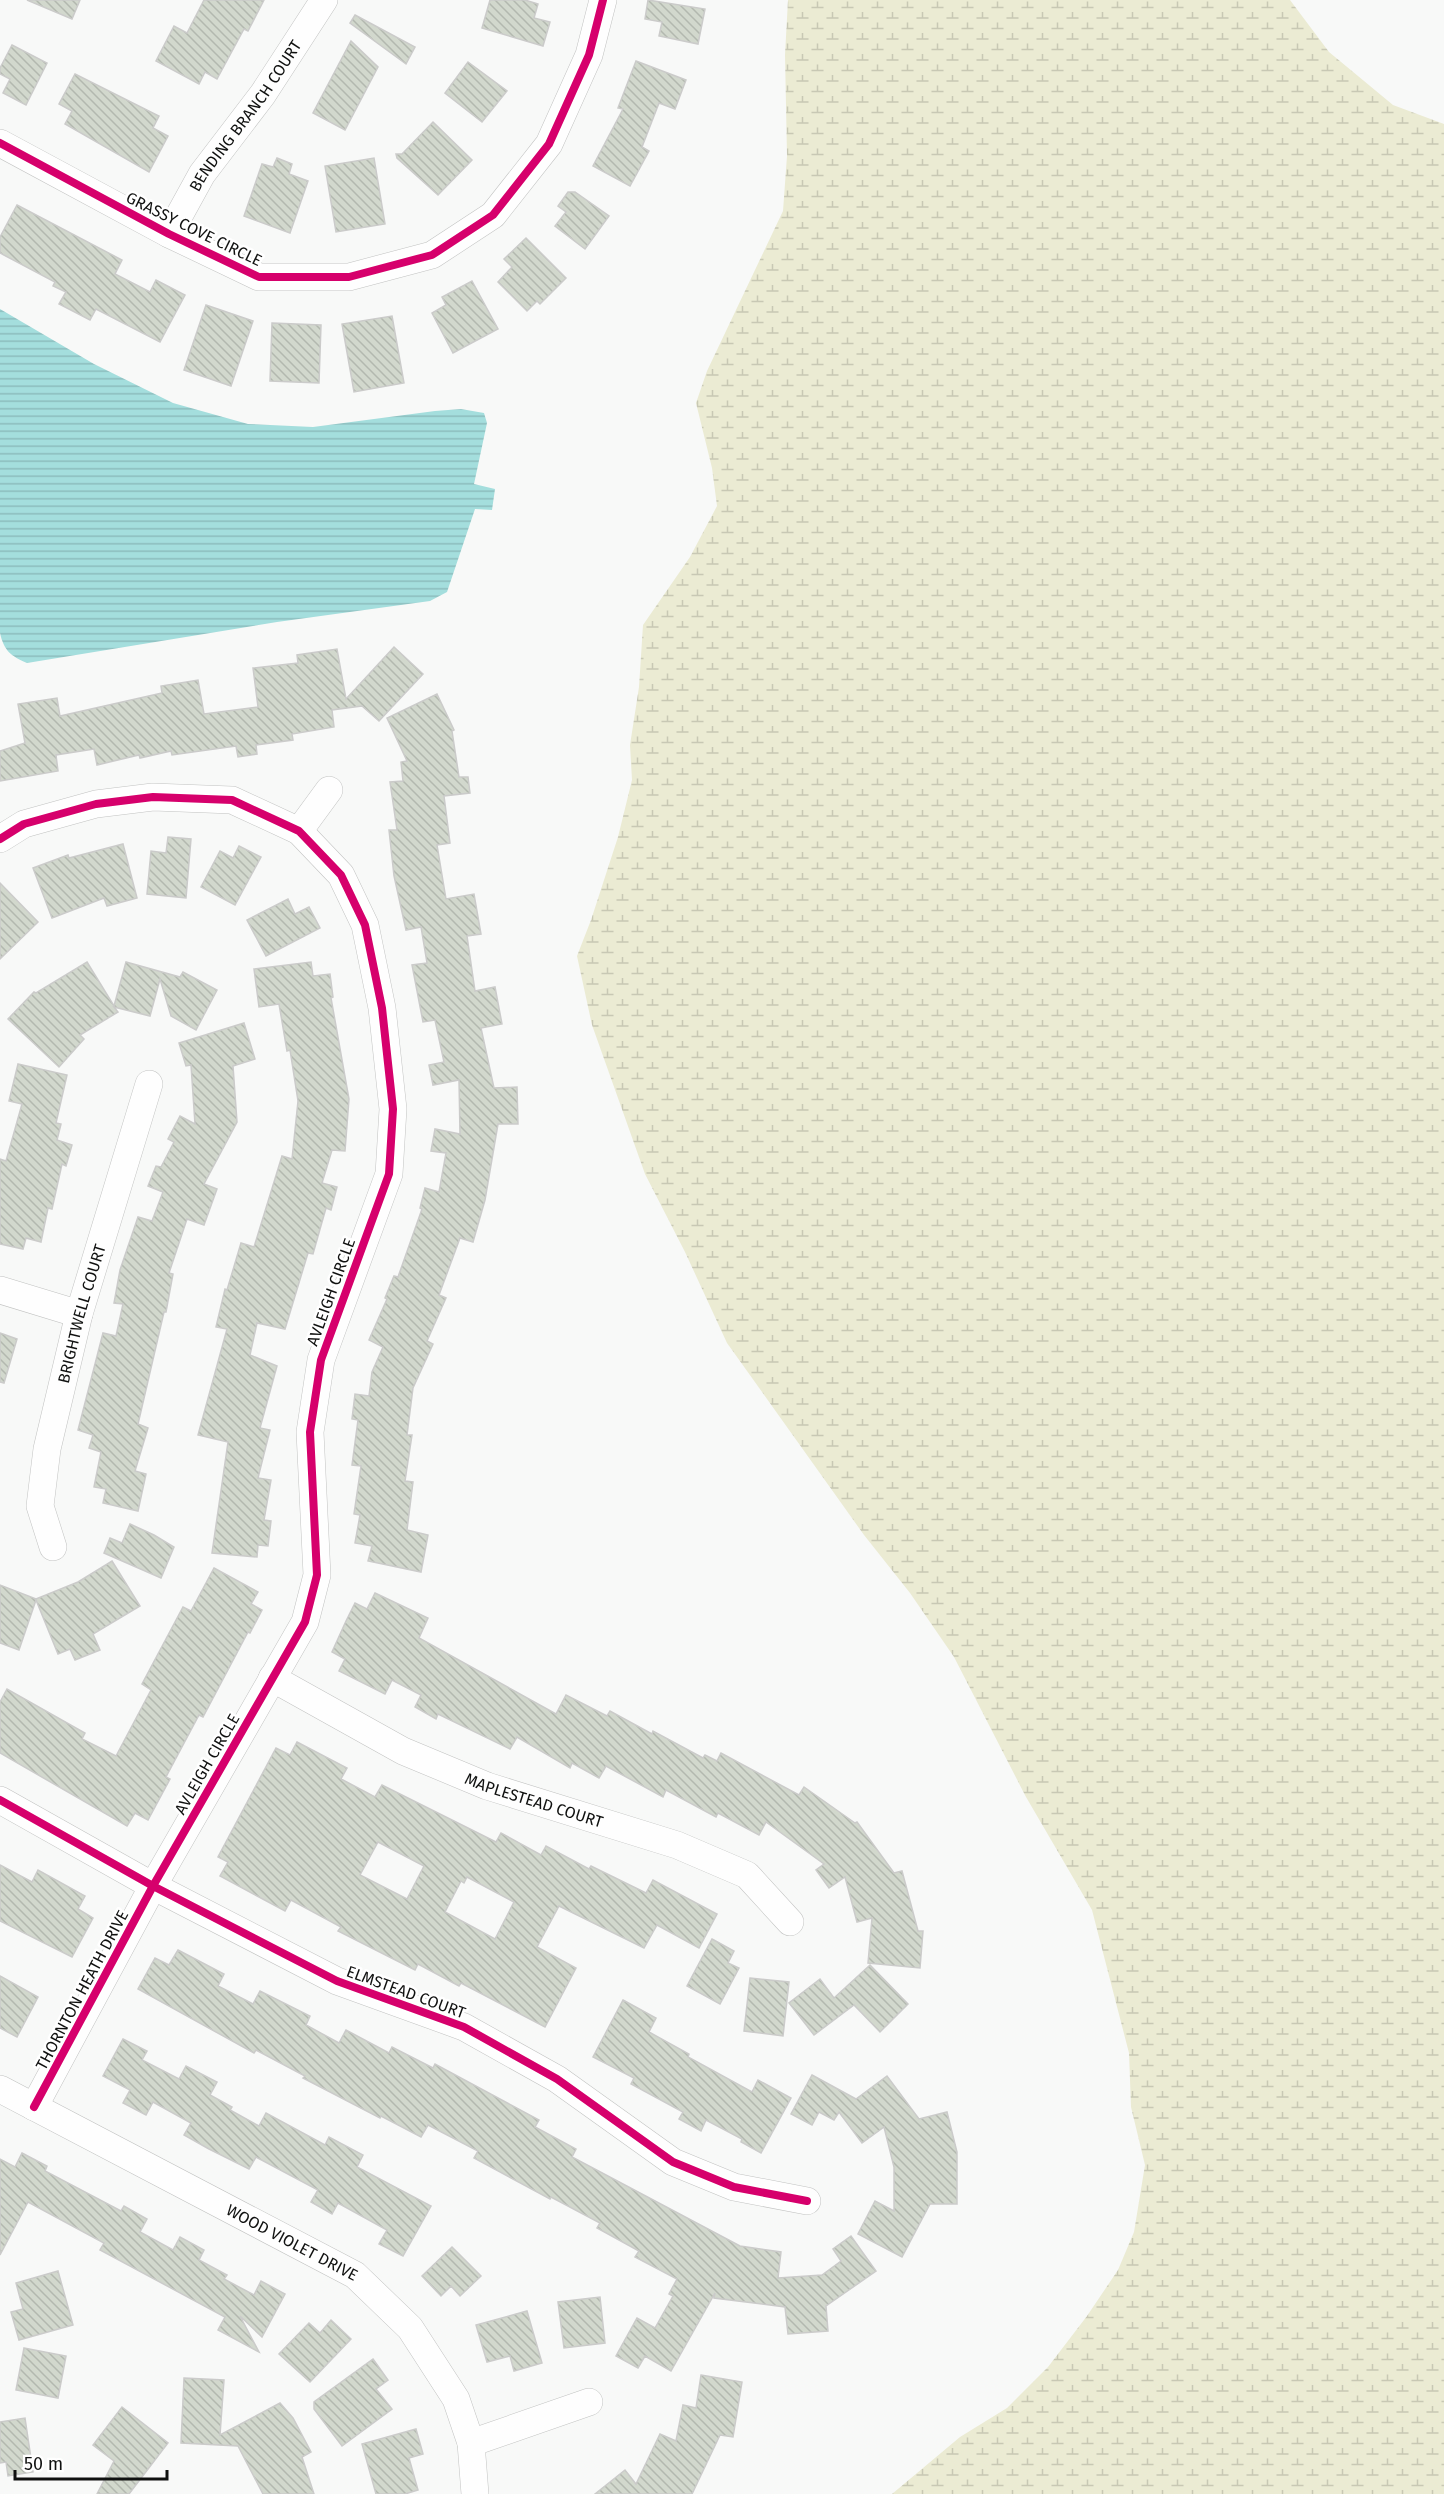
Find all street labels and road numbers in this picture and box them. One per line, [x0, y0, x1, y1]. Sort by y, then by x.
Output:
street label: BENDING BRANCH COURT [185, 36, 305, 194]
street label: GRASSY COVE CIRCLE [123, 188, 265, 270]
street label: AVLEIGH CIRCLE [303, 1236, 359, 1348]
street label: BRIGHTWELL COURT [53, 1241, 109, 1385]
street label: AVLEIGH CIRCLE [171, 1710, 243, 1818]
street label: MAPLESTEAD COURT [462, 1768, 606, 1831]
street label: THORNTON HEATH DRIVE [32, 1907, 132, 2073]
street label: ELMSTEAD COURT [344, 1962, 469, 2023]
street label: WOOD VIOLET DRIVE [223, 2200, 361, 2284]

